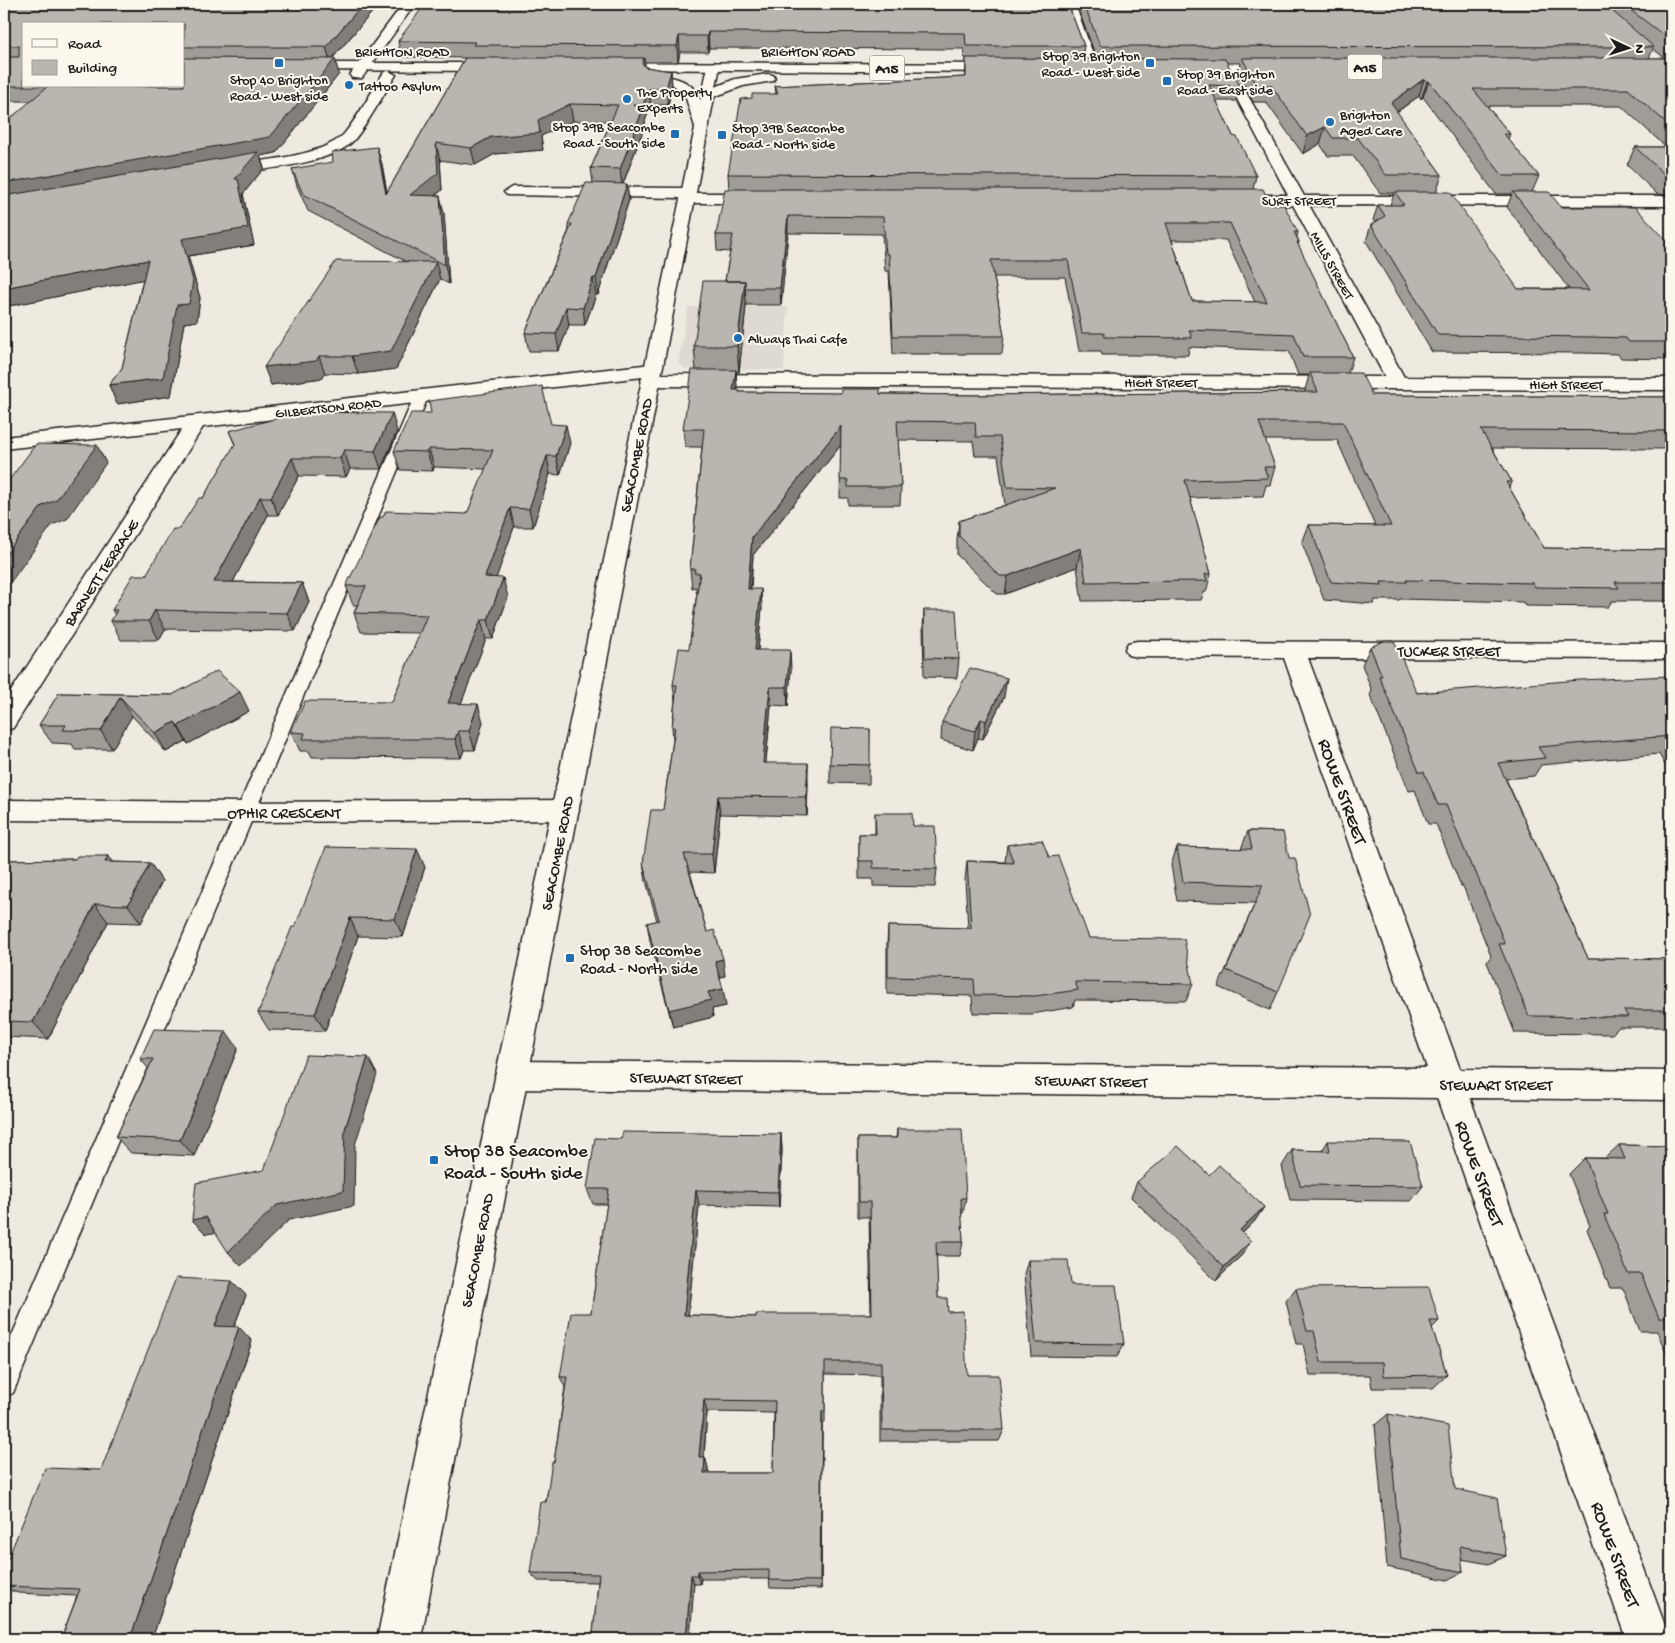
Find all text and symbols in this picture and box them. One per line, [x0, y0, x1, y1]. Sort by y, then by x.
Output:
legend [22, 22, 185, 88]
north arrow [1602, 22, 1652, 72]
text: Road [68, 36, 102, 54]
text: N [1630, 44, 1647, 54]
street label: BRIGHTON ROAD [354, 45, 450, 62]
street label: BRIGHTON ROAD [760, 45, 856, 62]
place label: Stop 39 Brighton Road - West side [1041, 49, 1141, 82]
road number: A15 [1348, 54, 1382, 80]
road number: A15 [870, 56, 904, 80]
marker: Stop 40 Brighton Road - West side [273, 57, 285, 69]
marker: Stop 39 Brighton Road - West side [1144, 57, 1156, 69]
text: Building [67, 60, 117, 78]
place label: Stop 39 Brighton Road - East side [1177, 67, 1275, 100]
place label: Stop 40 Brighton Road - West side [230, 73, 329, 106]
marker: Stop 39 Brighton Road - East side [1161, 75, 1173, 87]
marker: Tattoo Asylum [343, 79, 355, 91]
place label: Tattoo Asylum [358, 79, 441, 96]
place label: The Property Experts [636, 85, 712, 118]
marker: The Property Experts [621, 93, 633, 105]
place label: Brighton Aged Care [1339, 108, 1403, 141]
marker: Brighton Aged Care [1324, 116, 1336, 128]
place label: Stop 39B Seacombe Road - South side [552, 120, 666, 153]
place label: Stop 39B Seacombe Road - North side [732, 121, 845, 154]
marker: Stop 39B Seacombe Road - South side [669, 128, 681, 140]
marker: Stop 39B Seacombe Road - North side [716, 129, 728, 141]
street label: SURF STREET [1262, 194, 1337, 211]
street label: MILLS STREET [1305, 229, 1357, 304]
marker: Always Thai Cafe [732, 332, 744, 344]
place label: Always Thai Cafe [748, 332, 848, 349]
street label: HIGH STREET [1124, 376, 1198, 393]
street label: HIGH STREET [1529, 378, 1603, 395]
street label: GILBERTSON ROAD [274, 395, 383, 424]
street label: SEACOMBE ROAD [618, 396, 659, 514]
street label: BARNETT TERRACE [61, 516, 145, 632]
street label: TUCKER STREET [1396, 644, 1501, 663]
street label: ROWE STREET [1311, 736, 1371, 849]
street label: SEACOMBE ROAD [539, 794, 580, 912]
street label: OPHIR CRESCENT [227, 806, 341, 825]
place label: Stop 38 Seacombe Road - North side [580, 943, 702, 980]
marker: Stop 38 Seacombe Road - North side [564, 952, 576, 964]
street label: STEWART STREET [629, 1070, 743, 1091]
street label: STEWART STREET [1034, 1073, 1148, 1094]
street label: STEWART STREET [1440, 1078, 1553, 1097]
street label: ROWE STREET [1448, 1118, 1508, 1231]
place label: Stop 38 Seacombe Road - South side [444, 1141, 588, 1186]
marker: Stop 38 Seacombe Road - South side [428, 1154, 440, 1166]
street label: SEACOMBE ROAD [459, 1191, 500, 1309]
street label: ROWE STREET [1584, 1499, 1644, 1612]

